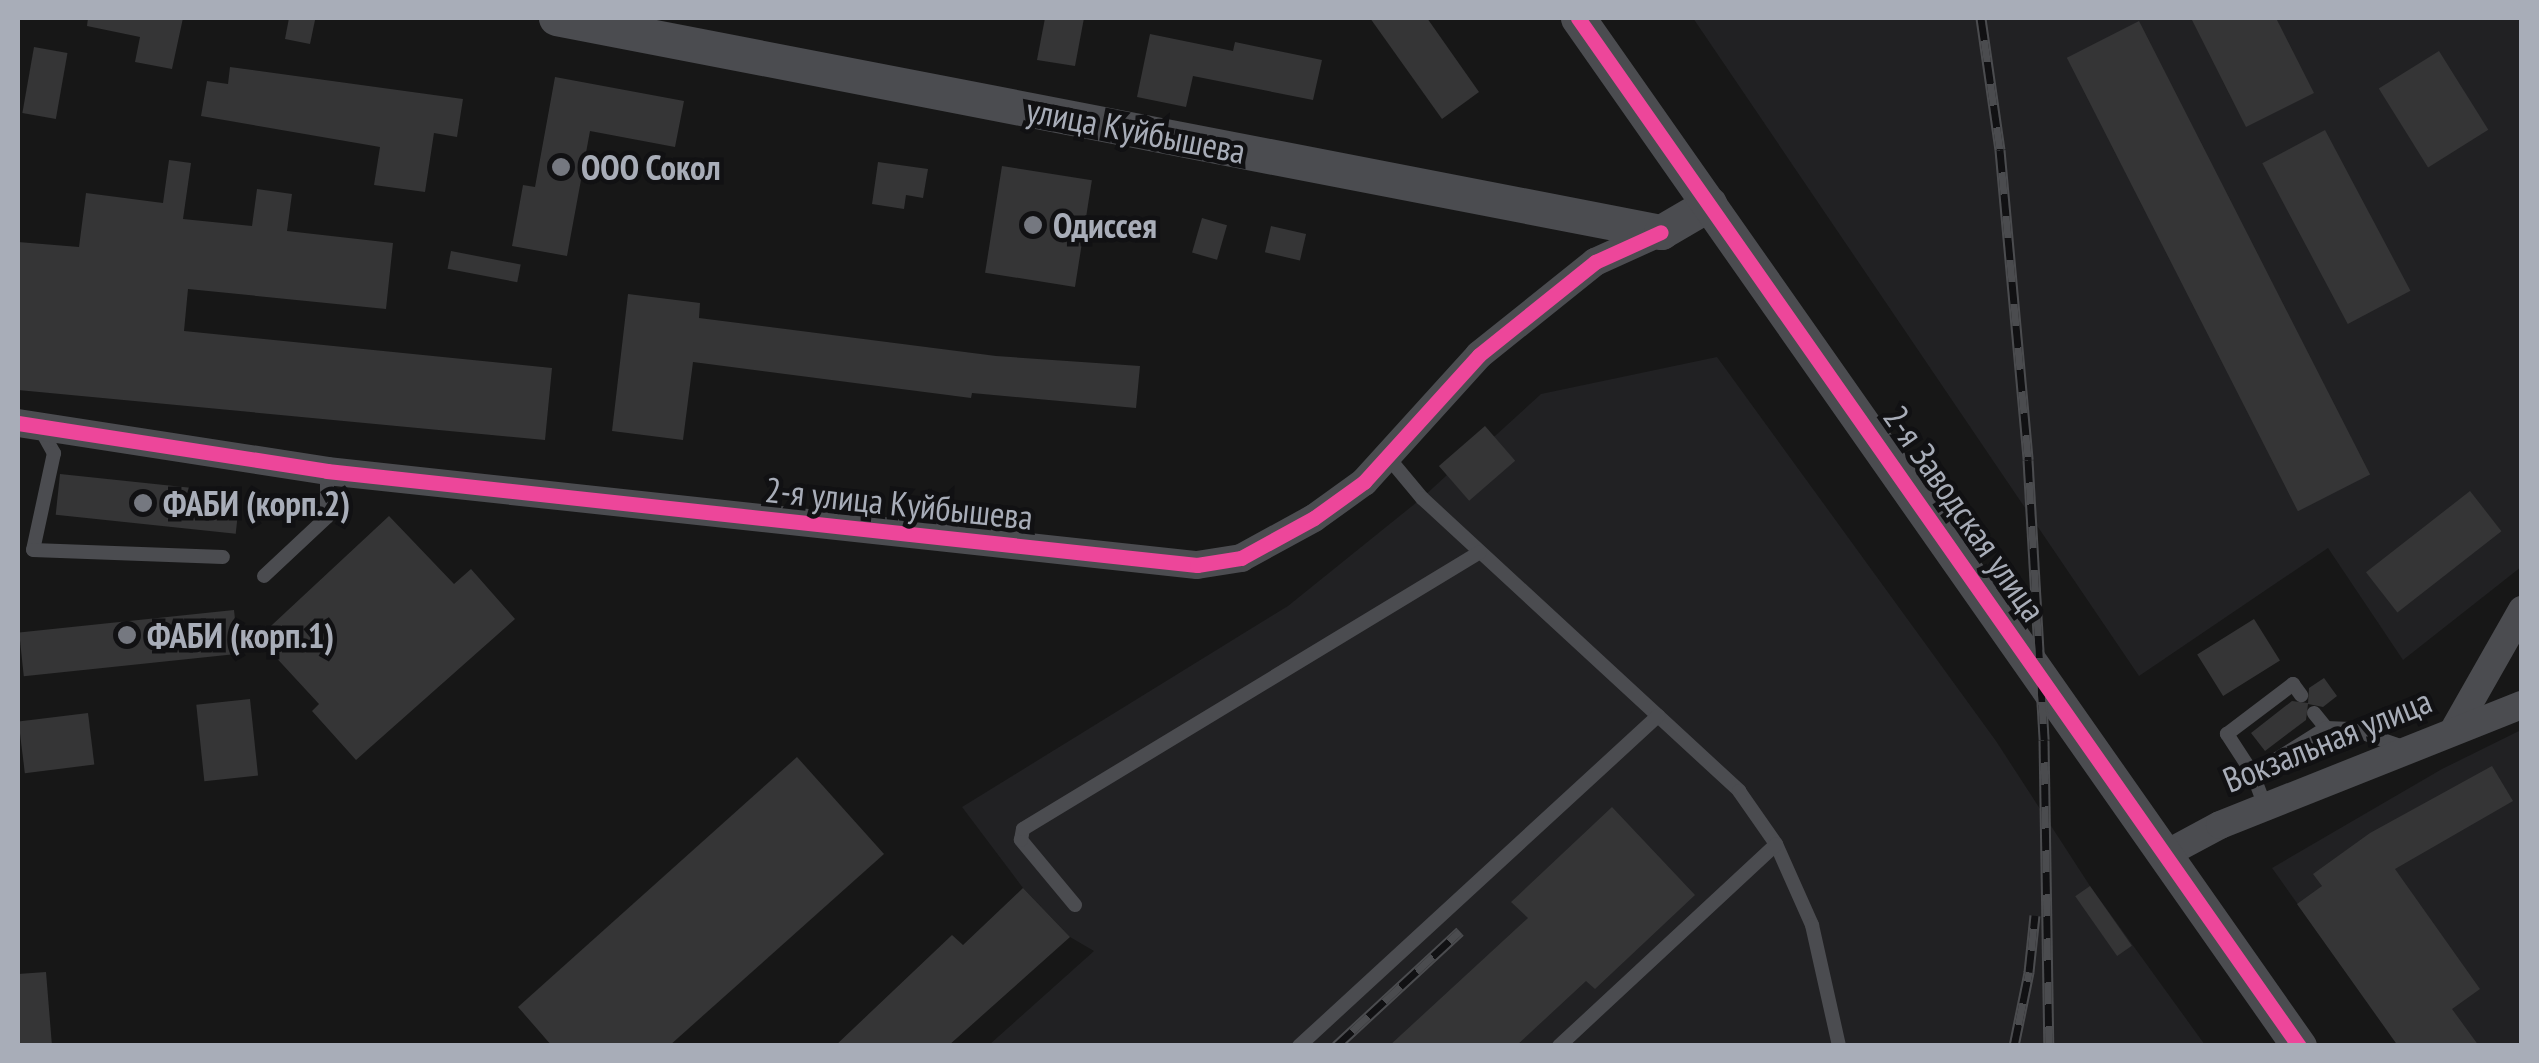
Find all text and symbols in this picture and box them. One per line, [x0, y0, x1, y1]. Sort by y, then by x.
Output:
street label: улица Куйбышева [1023, 88, 1249, 172]
place label: ООО Сокол [581, 146, 721, 188]
marker: ООО Сокол [550, 156, 572, 178]
place label: Одиссея [1053, 204, 1157, 246]
marker: Одиссея [1022, 214, 1044, 236]
street label: 2-я Заводская улица [1875, 397, 2055, 629]
street label: 2-я улица Куйбышева [763, 468, 1035, 538]
place label: ФАБИ (корп.2) [163, 482, 350, 524]
marker: ФАБИ (корп.2) [132, 492, 154, 514]
place label: ФАБИ (корп.1) [147, 614, 334, 656]
marker: ФАБИ (корп.1) [116, 624, 138, 646]
street label: Вокзальная улица [2217, 679, 2437, 801]

